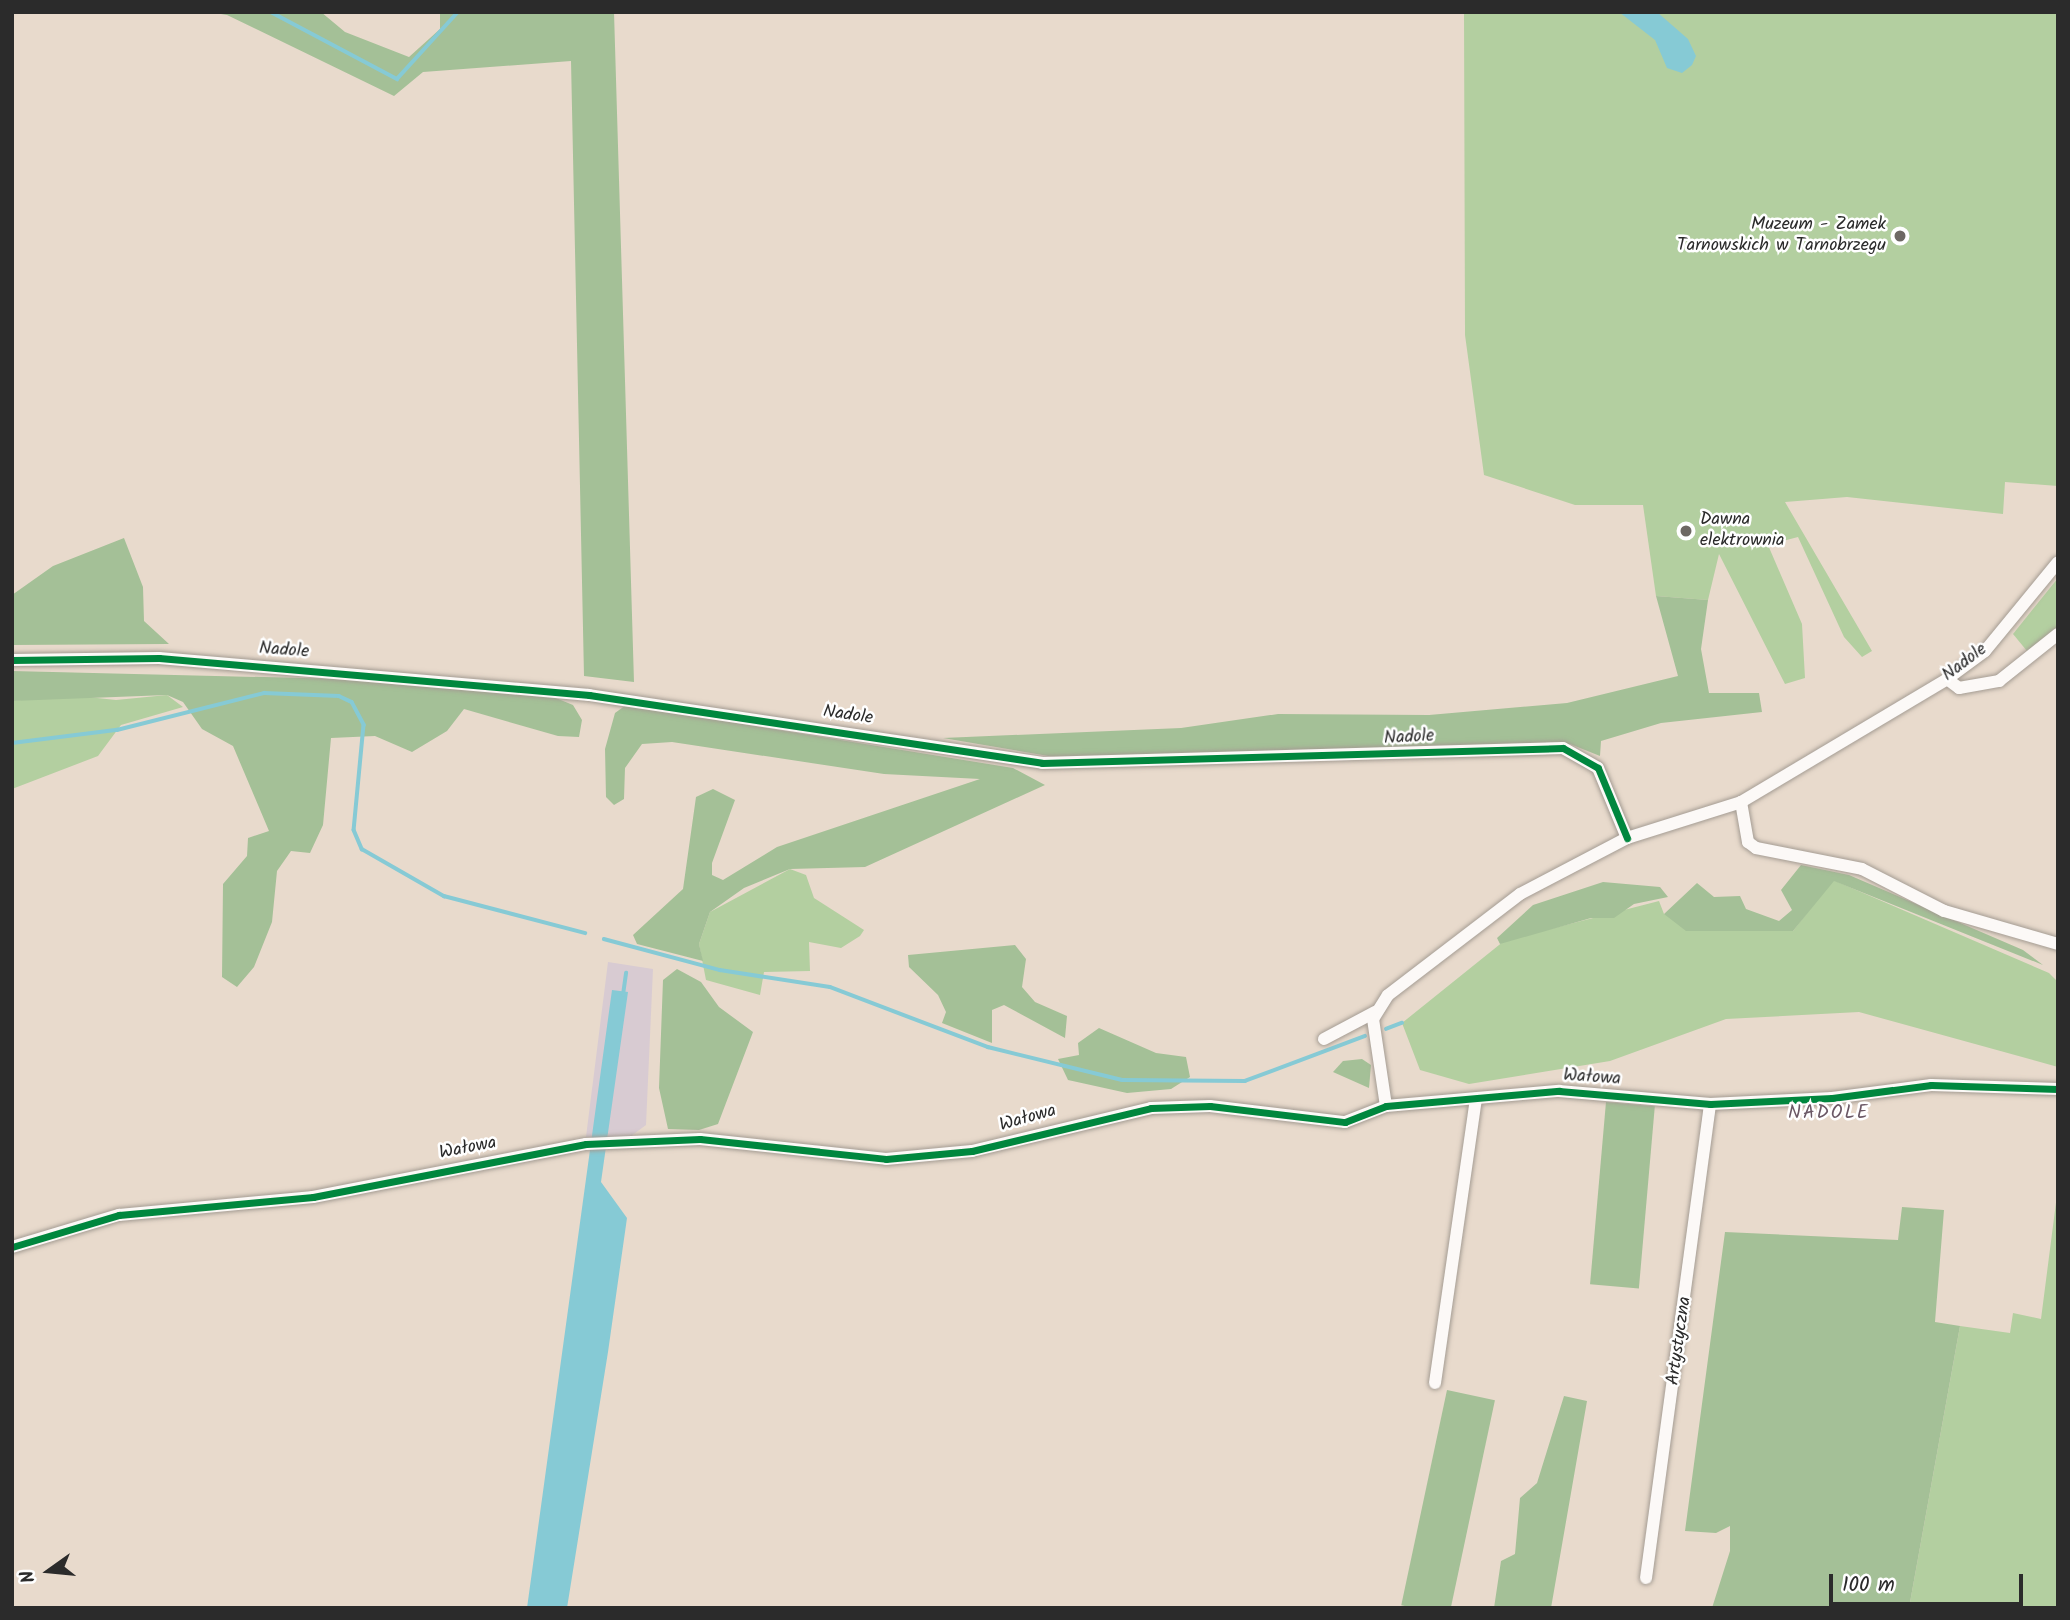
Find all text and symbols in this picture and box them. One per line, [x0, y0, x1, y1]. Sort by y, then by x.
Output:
place label: Muzeum - Zamek Tarnowskich w Tarnobrzegu [1677, 215, 1886, 258]
marker: Muzeum - Zamek Tarnowskich w Tarnobrzegu [1892, 228, 1908, 244]
place label: Dawna elektrownia [1700, 510, 1785, 552]
marker: Dawna elektrownia [1678, 523, 1694, 539]
street label: Nadole [258, 638, 310, 664]
street label: Nadole [1938, 639, 1992, 687]
street label: Nadole [822, 702, 874, 730]
street label: Nadole [1383, 726, 1435, 750]
street label: Wałowa [1562, 1065, 1622, 1091]
street label: Wałowa [997, 1101, 1059, 1137]
district label: NADOLE [1789, 1103, 1869, 1125]
street label: Wałowa [438, 1133, 498, 1165]
street label: Artystyczna [1663, 1295, 1697, 1387]
north arrow [14, 1536, 84, 1606]
scale bar [1832, 1560, 2026, 1604]
text: N [13, 1567, 45, 1586]
text: 100 m [1842, 1569, 1895, 1602]

